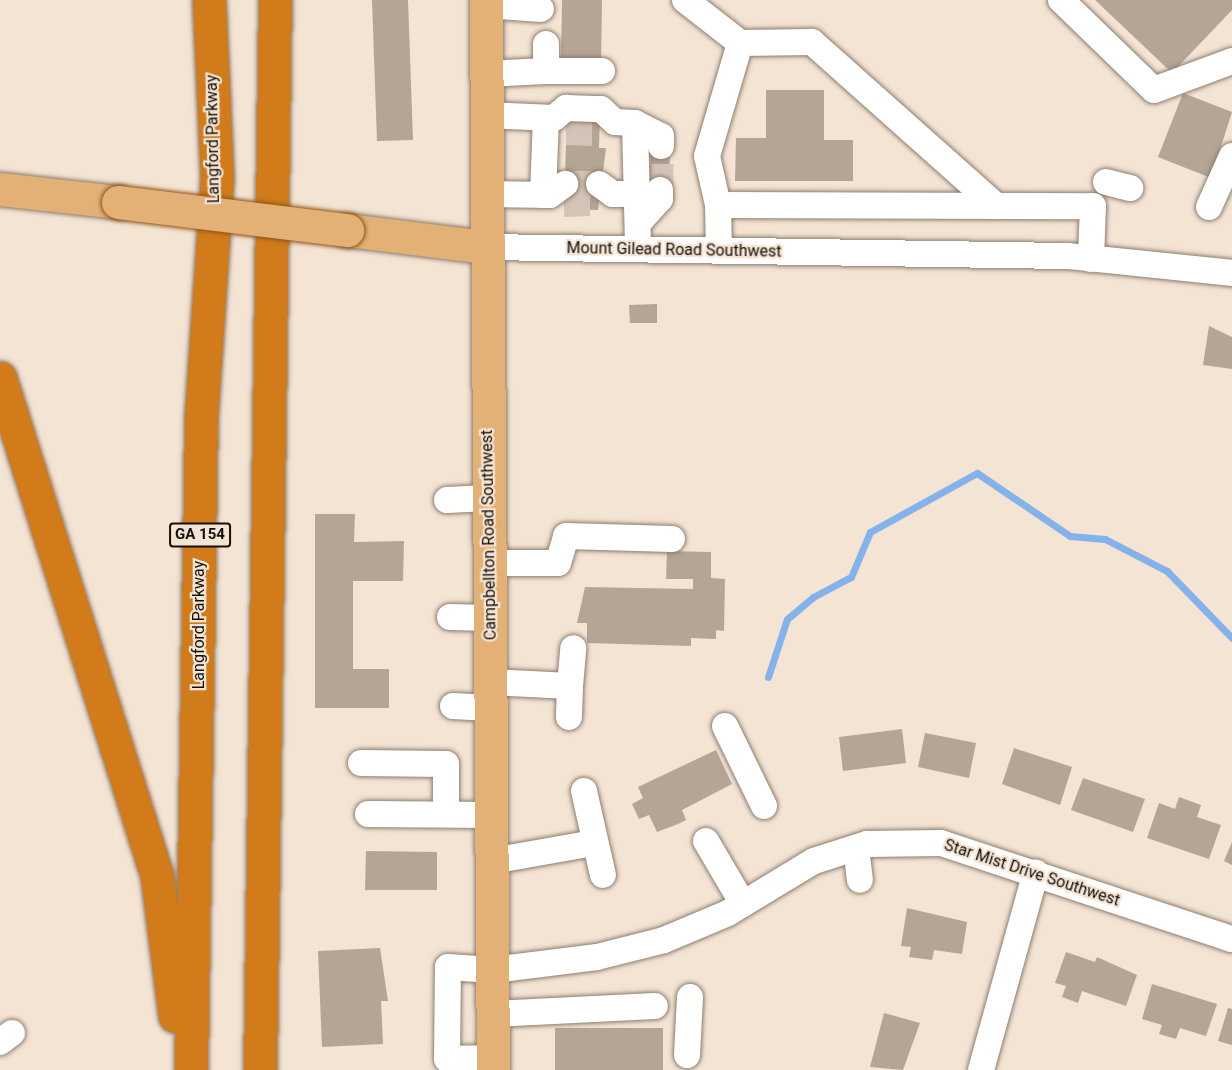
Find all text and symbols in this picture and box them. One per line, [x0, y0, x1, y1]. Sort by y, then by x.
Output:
street label: Langford Parkway [202, 75, 224, 203]
street label: Mount Gilead Road Southwest [566, 239, 782, 261]
street label: Campbellton Road Southwest [478, 430, 500, 640]
road number: GA 154 [168, 523, 232, 547]
street label: Langford Parkway [189, 561, 209, 689]
street label: Star Mist Drive Southwest [942, 836, 1122, 910]

